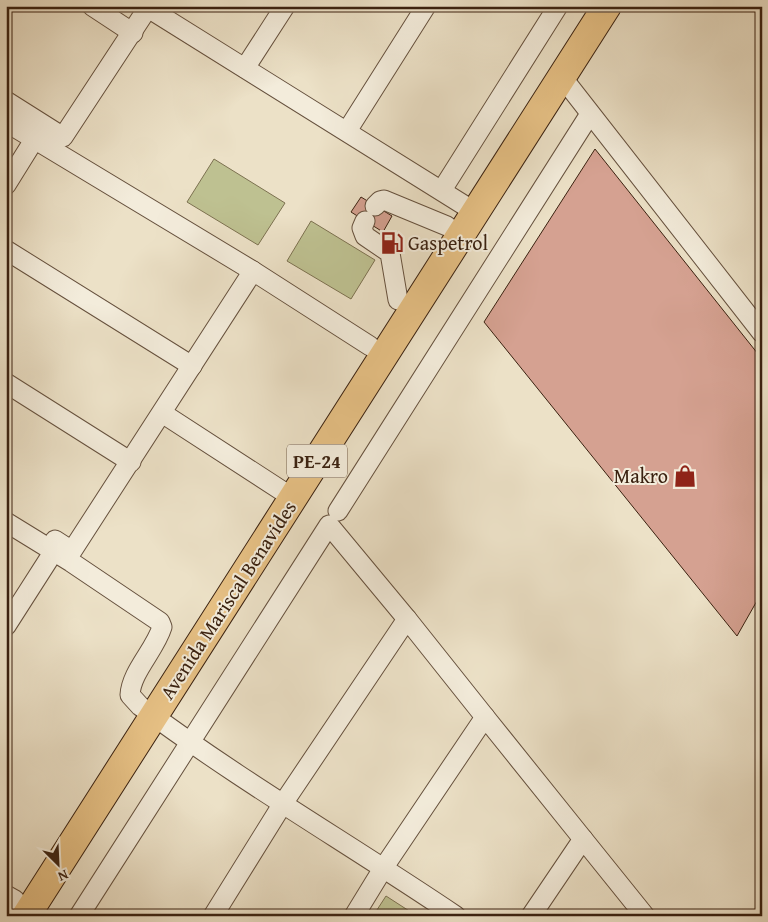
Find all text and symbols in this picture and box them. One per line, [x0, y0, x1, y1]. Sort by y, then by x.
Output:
place label: Gaspetrol [408, 228, 489, 257]
fuel station icon: Gaspetrol [379, 230, 405, 256]
road number: PE-24 [287, 444, 347, 478]
place label: Makro [614, 461, 668, 490]
shop icon: Makro [672, 463, 698, 489]
street label: Avenida Mariscal Benavides [152, 494, 303, 705]
north arrow [32, 840, 82, 890]
text: N [54, 865, 72, 887]

